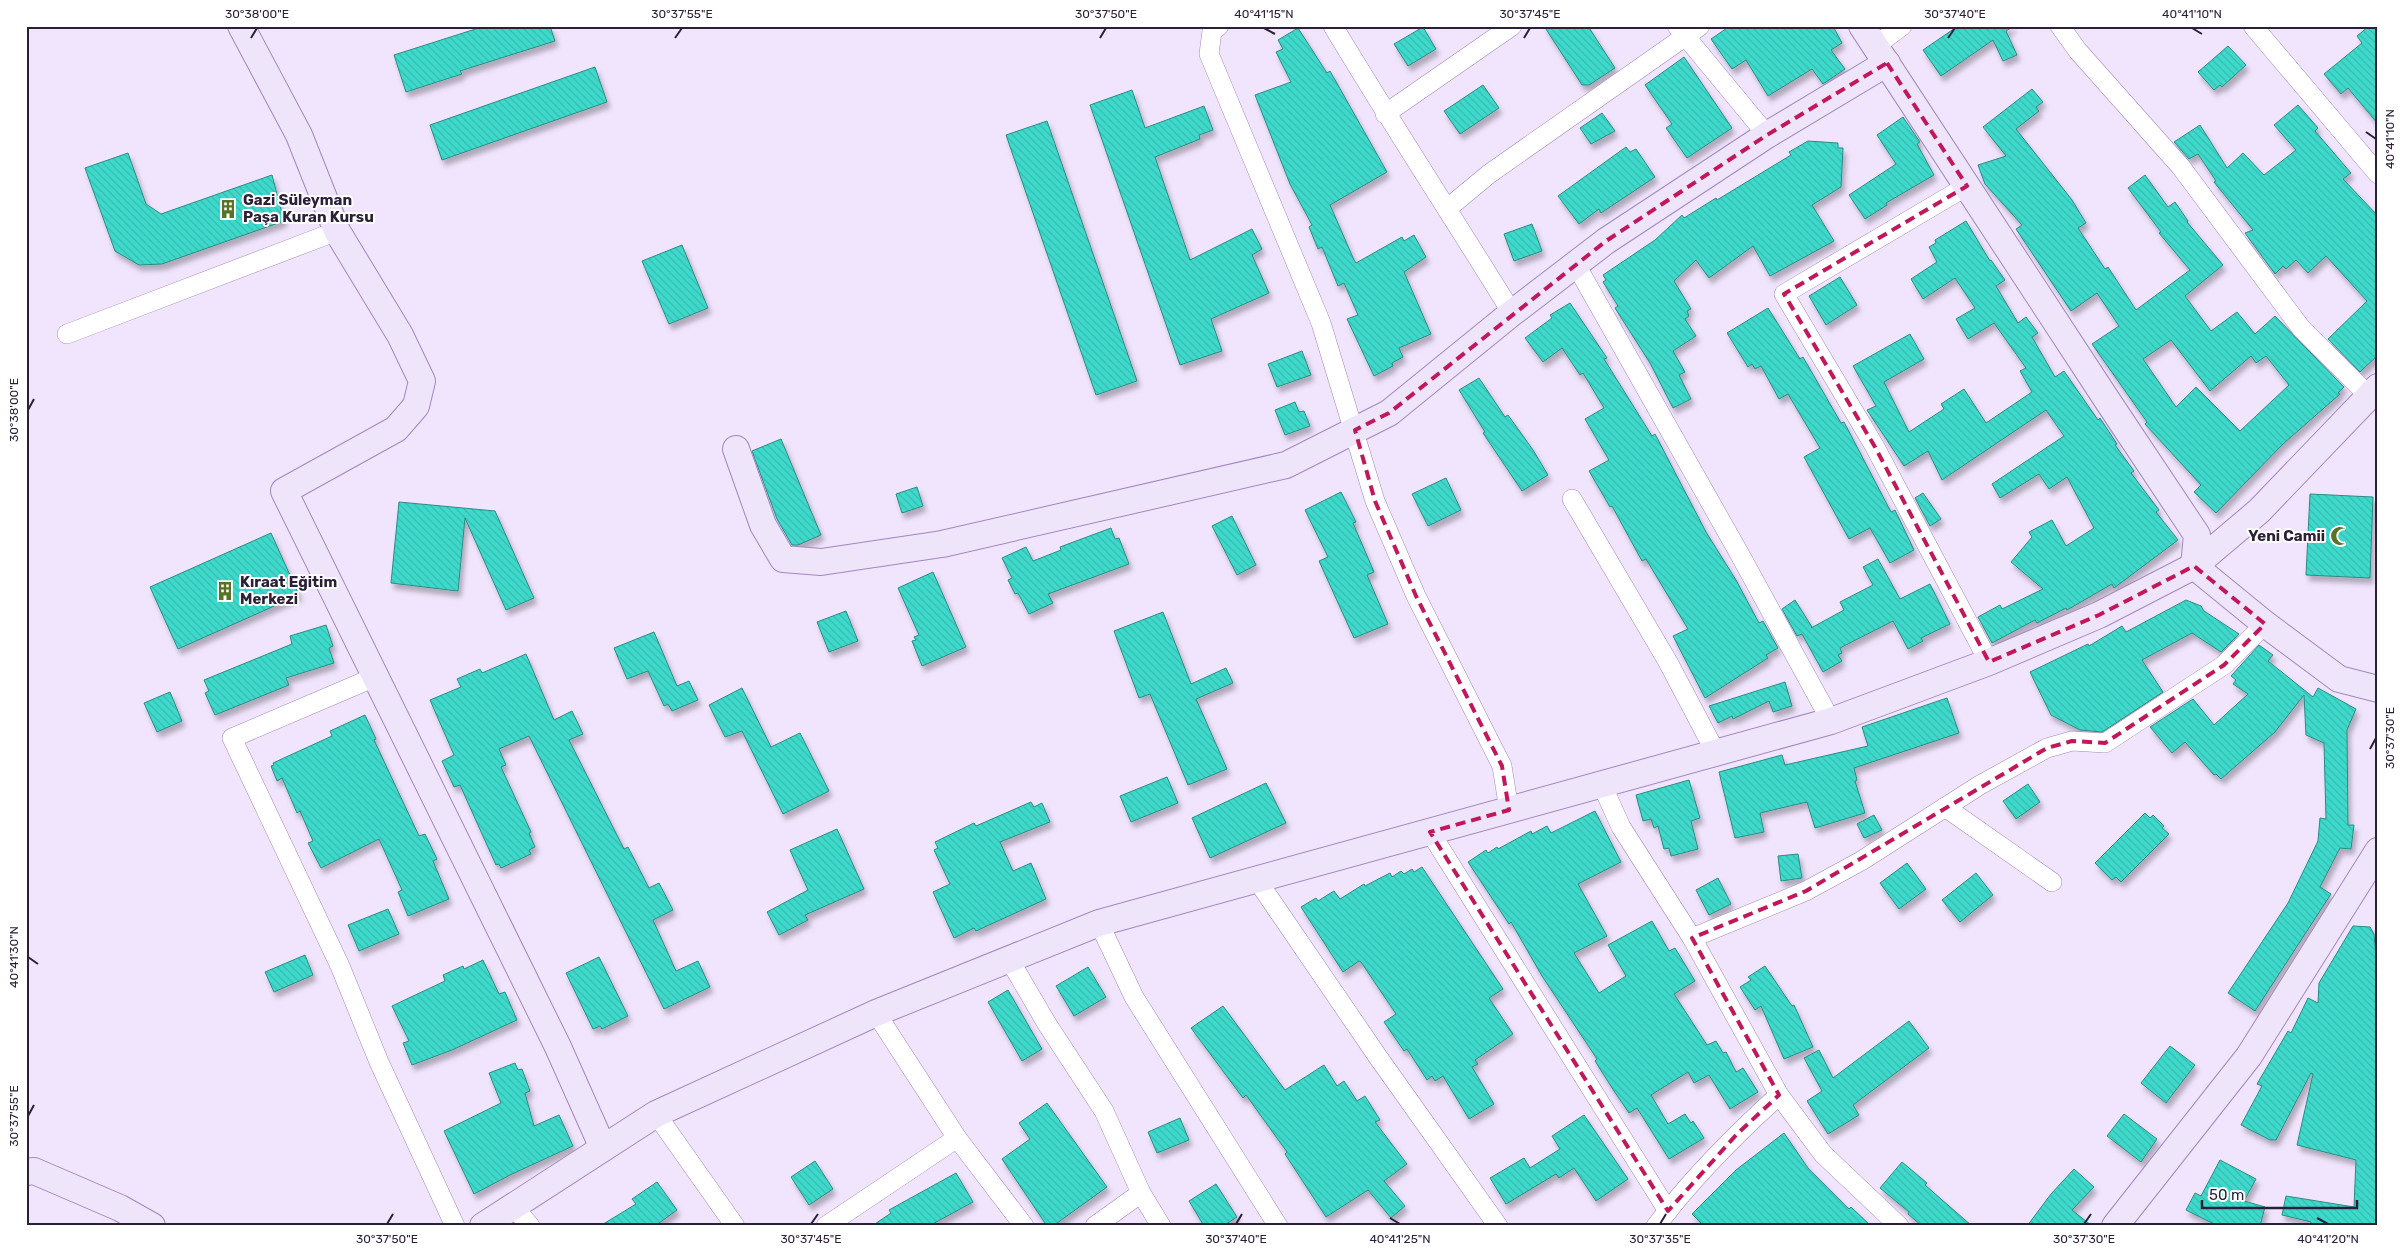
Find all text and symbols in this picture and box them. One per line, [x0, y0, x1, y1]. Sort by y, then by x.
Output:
text: 30°38'00"E [225, 7, 289, 21]
text: 30°37'55"E [651, 7, 713, 21]
text: 30°37'50"E [1075, 7, 1137, 21]
text: 40°41'15"N [1234, 7, 1294, 21]
text: 30°37'45"E [1499, 7, 1561, 21]
text: 30°37'40"E [1924, 7, 1986, 21]
text: 40°41'10"N [2162, 7, 2222, 21]
text: 40°41'10"N [2383, 109, 2397, 169]
place label: Gazi Süleyman Paşa Kuran Kursu [243, 191, 374, 226]
building icon: Gazi Süleyman Paşa Kuran Kursu [217, 198, 239, 220]
text: 30°38'00"E [7, 378, 21, 442]
mosque icon: Yeni Camii [2329, 525, 2351, 547]
place label: Yeni Camii [2248, 527, 2325, 545]
place label: Kıraat Eğitim Merkezi [240, 573, 337, 608]
building icon: Kıraat Eğitim Merkezi [214, 580, 236, 602]
text: 30°37'30"E [2383, 707, 2397, 769]
text: 40°41'30"N [7, 926, 21, 988]
text: 30°37'55"E [7, 1085, 21, 1147]
scale bar [2202, 1177, 2356, 1209]
text: 50 m [2209, 1186, 2244, 1204]
text: 30°37'50"E [356, 1232, 418, 1246]
text: 30°37'45"E [780, 1232, 842, 1246]
text: 30°37'40"E [1205, 1232, 1267, 1246]
text: 40°41'25"N [1369, 1232, 1431, 1246]
text: 30°37'35"E [1629, 1232, 1691, 1246]
text: 30°37'30"E [2053, 1232, 2115, 1246]
text: 40°41'20"N [2297, 1232, 2359, 1246]

